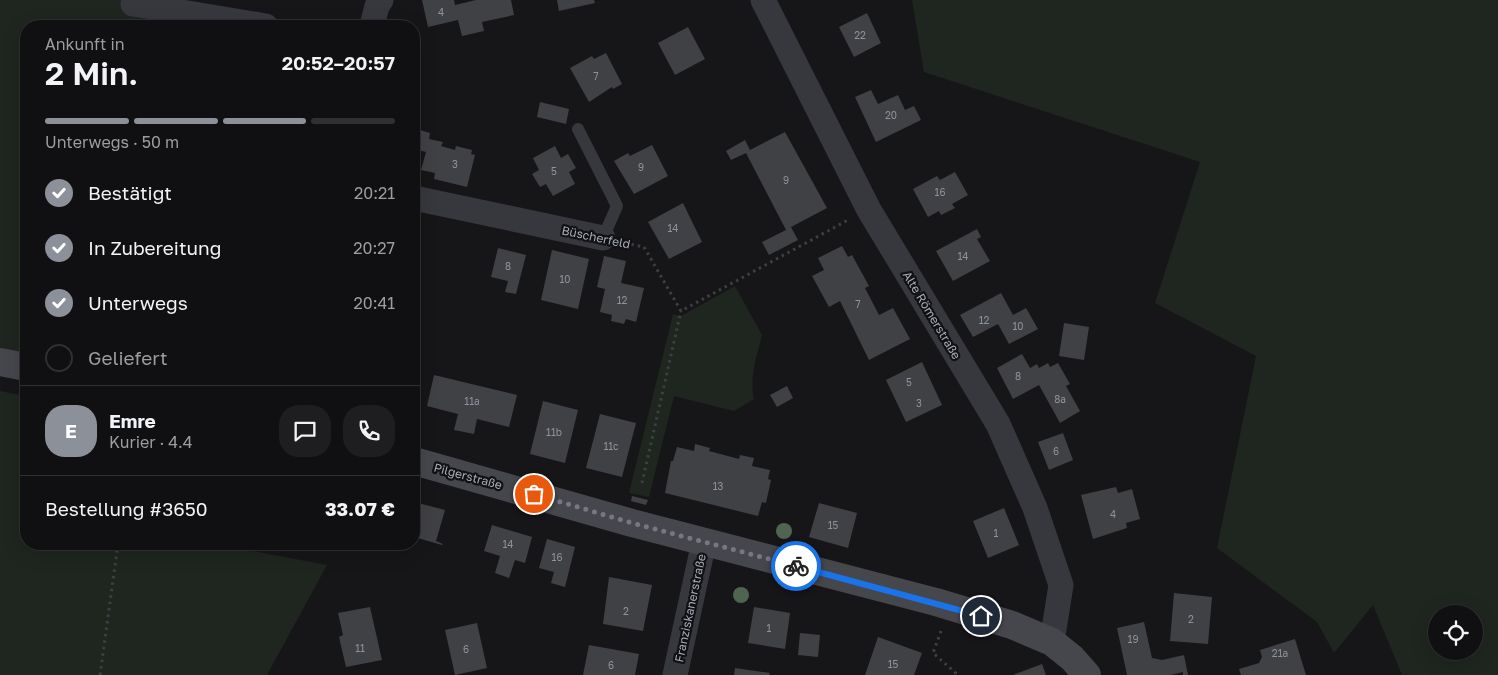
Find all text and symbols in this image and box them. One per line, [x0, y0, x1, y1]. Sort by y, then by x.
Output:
house number: 4 [438, 6, 444, 18]
house number: 22 [854, 29, 866, 41]
text: Ankunft in [45, 34, 125, 54]
text: 20:52–20:57 [282, 51, 395, 74]
text: 2 Min. [45, 54, 138, 92]
house number: 7 [593, 70, 599, 82]
house number: 20 [885, 109, 897, 121]
text: Unterwegs · 50 m [45, 132, 179, 152]
house number: 3 [452, 158, 458, 170]
house number: 9 [638, 161, 644, 173]
house number: 5 [551, 165, 557, 177]
house number: 9 [783, 174, 789, 186]
icon: check [45, 179, 73, 207]
text: Bestätigt [88, 181, 172, 204]
text: 20:21 [354, 183, 395, 203]
house number: 16 [935, 186, 945, 198]
street label: Büscherfeld [560, 222, 632, 252]
house number: 14 [668, 222, 678, 234]
icon: check [45, 234, 73, 262]
text: In Zubereitung [88, 236, 221, 259]
text: 20:27 [353, 238, 395, 258]
house number: 14 [958, 250, 968, 262]
house number: 8 [505, 260, 511, 272]
street label: Alte Römerstraße [900, 268, 964, 362]
house number: 10 [559, 273, 571, 285]
icon: check [45, 289, 73, 317]
text: Unterwegs [88, 291, 188, 314]
text: 20:41 [353, 293, 395, 313]
house number: 12 [617, 294, 628, 306]
house number: 7 [855, 298, 861, 310]
house number: 12 [979, 314, 990, 326]
house number: 10 [1012, 320, 1024, 332]
text: Geliefert [88, 346, 168, 369]
house number: 8 [1015, 370, 1021, 382]
house number: 5 [906, 376, 912, 388]
house number: 8a [1054, 393, 1066, 405]
house number: 11a [464, 395, 480, 407]
house number: 3 [916, 397, 922, 409]
button: chat [279, 405, 331, 457]
button: phone [343, 405, 395, 457]
text: Emre [109, 409, 156, 432]
text: E [65, 419, 77, 442]
house number: 11b [546, 426, 562, 438]
text: Kurier · 4.4 [109, 432, 193, 452]
house number: 11c [603, 440, 619, 452]
house number: 6 [1053, 445, 1059, 457]
street label: Pilgerstraße [432, 460, 504, 492]
pin [513, 473, 555, 515]
icon: bag [520, 480, 548, 508]
house number: 13 [713, 480, 723, 492]
text: Bestellung #3650 [45, 497, 208, 520]
text: 33.07 € [325, 497, 395, 520]
house number: 4 [1110, 508, 1116, 520]
house number: 15 [828, 519, 839, 531]
house number: 1 [994, 527, 999, 539]
house number: 14 [503, 538, 513, 550]
courier [771, 541, 821, 591]
house number: 16 [552, 551, 562, 563]
street label: Franziskanerstraße [671, 552, 709, 664]
icon: bike [782, 552, 810, 580]
pin [960, 595, 1002, 637]
icon: home [967, 602, 995, 630]
house number: 2 [623, 605, 629, 617]
map controls [1428, 605, 1483, 660]
button: locate [1428, 605, 1483, 660]
house number: 2 [1188, 613, 1194, 625]
house number: 1 [767, 622, 772, 634]
house number: 19 [1128, 633, 1138, 645]
house number: 11 [355, 642, 365, 654]
house number: 6 [463, 643, 469, 655]
house number: 21a [1272, 647, 1288, 659]
house number: 15 [888, 658, 899, 670]
house number: 6 [608, 659, 614, 671]

